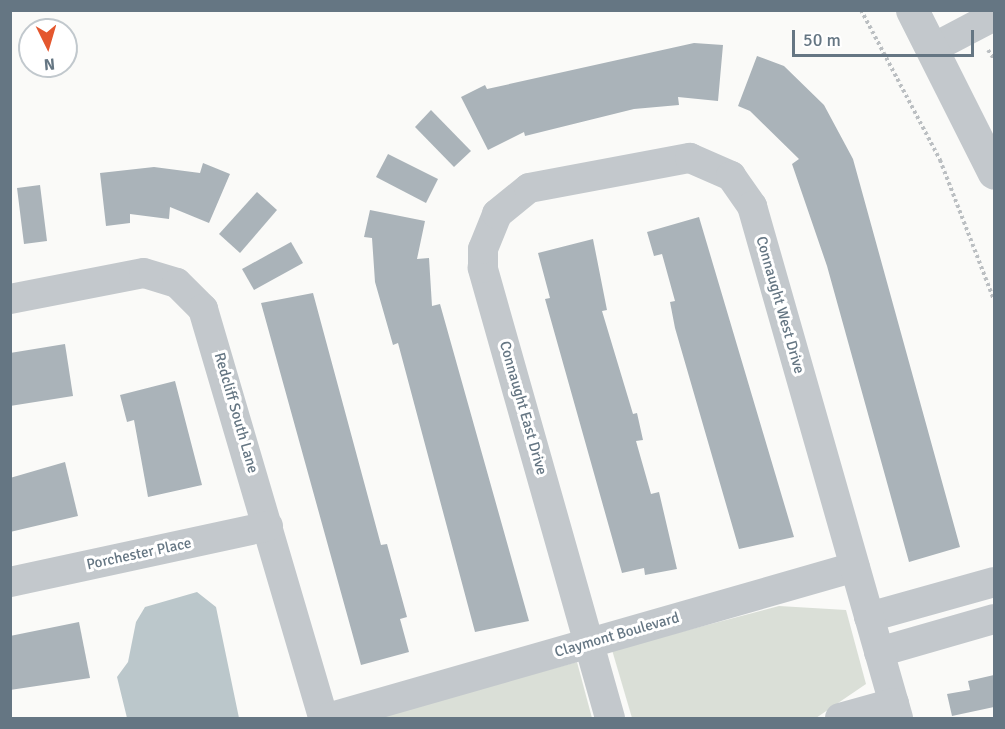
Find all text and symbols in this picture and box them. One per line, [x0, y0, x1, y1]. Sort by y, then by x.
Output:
north arrow [18, 18, 78, 78]
scale bar [795, 18, 976, 56]
text: 50 m [803, 29, 841, 51]
text: N [43, 53, 56, 74]
street label: Connaught West Drive [752, 234, 808, 376]
street label: Connaught East Drive [495, 339, 551, 477]
street label: Redcliff South Lane [210, 351, 262, 475]
street label: Porchester Place [85, 534, 193, 574]
street label: Claymont Boulevard [553, 609, 681, 661]

